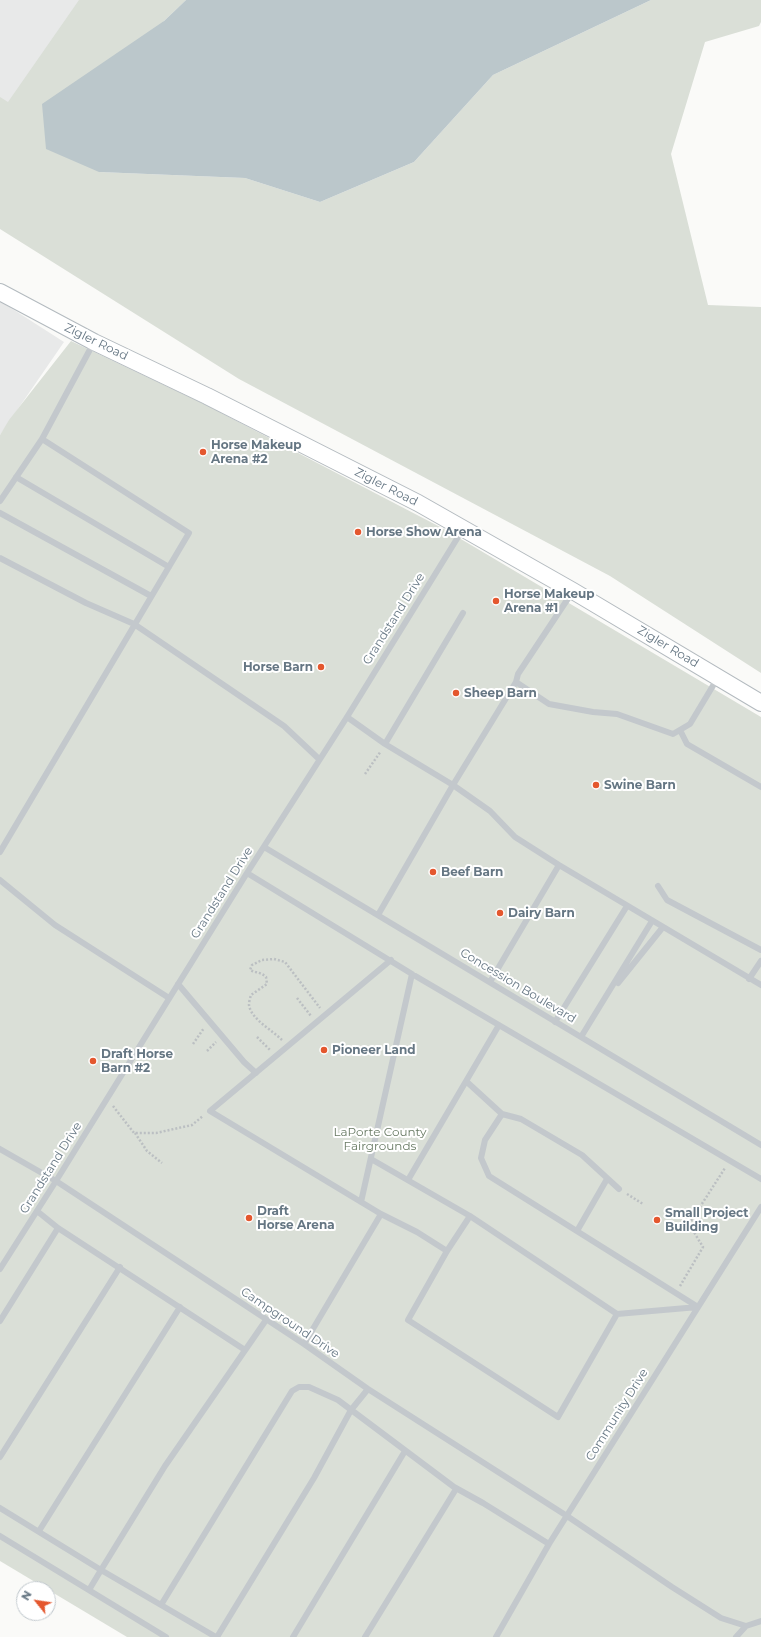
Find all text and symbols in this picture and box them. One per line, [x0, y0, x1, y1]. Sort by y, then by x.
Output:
street label: Zigler Road [62, 320, 130, 364]
place label: Horse Makeup Arena #2 [211, 438, 302, 466]
marker: Horse Makeup Arena #2 [198, 447, 208, 457]
street label: Zigler Road [352, 465, 420, 509]
place label: Horse Show Arena [366, 525, 482, 539]
marker: Horse Show Arena [353, 527, 363, 537]
street label: Grandstand Drive [360, 571, 428, 667]
place label: Horse Makeup Arena #1 [504, 587, 595, 615]
marker: Horse Makeup Arena #1 [491, 596, 501, 606]
street label: Zigler Road [635, 623, 701, 671]
place label: Horse Barn [243, 660, 313, 674]
marker: Horse Barn [316, 662, 326, 672]
place label: Sheep Barn [464, 686, 537, 700]
marker: Sheep Barn [451, 688, 461, 698]
place label: Swine Barn [604, 778, 676, 792]
marker: Swine Barn [591, 780, 601, 790]
street label: Grandstand Drive [188, 845, 256, 941]
place label: Beef Barn [441, 865, 503, 879]
marker: Beef Barn [428, 867, 438, 877]
place label: Dairy Barn [508, 906, 575, 920]
marker: Dairy Barn [495, 908, 505, 918]
street label: Concession Boulevard [457, 946, 579, 1026]
place label: Pioneer Land [332, 1043, 416, 1057]
marker: Pioneer Land [319, 1045, 329, 1055]
place label: Draft Horse Barn #2 [101, 1047, 173, 1075]
marker: Draft Horse Barn #2 [88, 1056, 98, 1066]
street label: Grandstand Drive [17, 1120, 85, 1216]
park label: LaPorte County Fairgrounds [333, 1125, 427, 1153]
place label: Draft Horse Arena [257, 1204, 335, 1232]
place label: Small Project Building [665, 1206, 748, 1234]
marker: Draft Horse Arena [244, 1213, 254, 1223]
marker: Small Project Building [652, 1215, 662, 1225]
street label: Campground Drive [238, 1285, 342, 1361]
street label: Community Drive [583, 1366, 651, 1464]
north arrow [16, 1581, 56, 1621]
text: N [18, 1588, 35, 1603]

